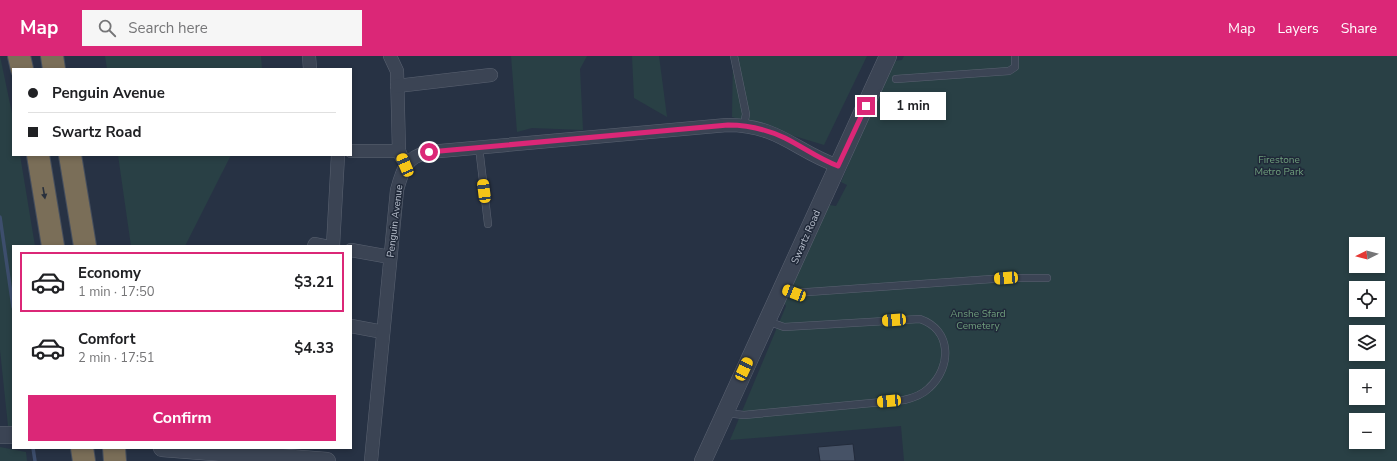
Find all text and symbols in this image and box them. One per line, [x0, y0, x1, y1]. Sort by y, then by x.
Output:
search box [82, 10, 362, 46]
text: Map [20, 15, 58, 41]
icon: search [96, 17, 118, 39]
text: Search here [128, 18, 208, 38]
text: Map [1228, 19, 1255, 38]
text: Layers [1277, 19, 1319, 38]
text: Share [1341, 19, 1377, 38]
text: Penguin Avenue [52, 83, 165, 103]
callout: 1 min [880, 92, 946, 120]
route end [857, 97, 875, 115]
text: 1 min [896, 97, 930, 115]
text: Swartz Road [52, 122, 141, 142]
route start [420, 143, 438, 161]
car [395, 152, 415, 178]
park label: Firestone Metro Park [1255, 153, 1304, 179]
car [477, 178, 491, 204]
street label: Penguin Avenue [384, 184, 406, 258]
one-way arrow [41, 187, 47, 200]
street label: Swartz Road [788, 208, 824, 266]
north arrow [1349, 237, 1385, 273]
map controls [1349, 237, 1385, 449]
text: Economy [78, 263, 141, 283]
icon: car [30, 264, 66, 300]
car [994, 271, 1018, 285]
text: $3.21 [294, 272, 334, 292]
button: locate [1349, 281, 1385, 317]
text: 1 min · 17:50 [78, 283, 154, 301]
car [781, 283, 807, 303]
park label: Anshe Sfard Cemetery [950, 307, 1006, 333]
car [882, 313, 906, 327]
button: layers [1349, 325, 1385, 361]
text: Comfort [78, 329, 135, 349]
icon: car [30, 330, 66, 366]
text: $4.33 [294, 338, 334, 358]
text: 2 min · 17:51 [78, 349, 154, 367]
car [733, 356, 755, 382]
button: + [1349, 369, 1385, 405]
car [877, 394, 901, 408]
button: Confirm [28, 395, 336, 441]
button: − [1349, 413, 1385, 449]

